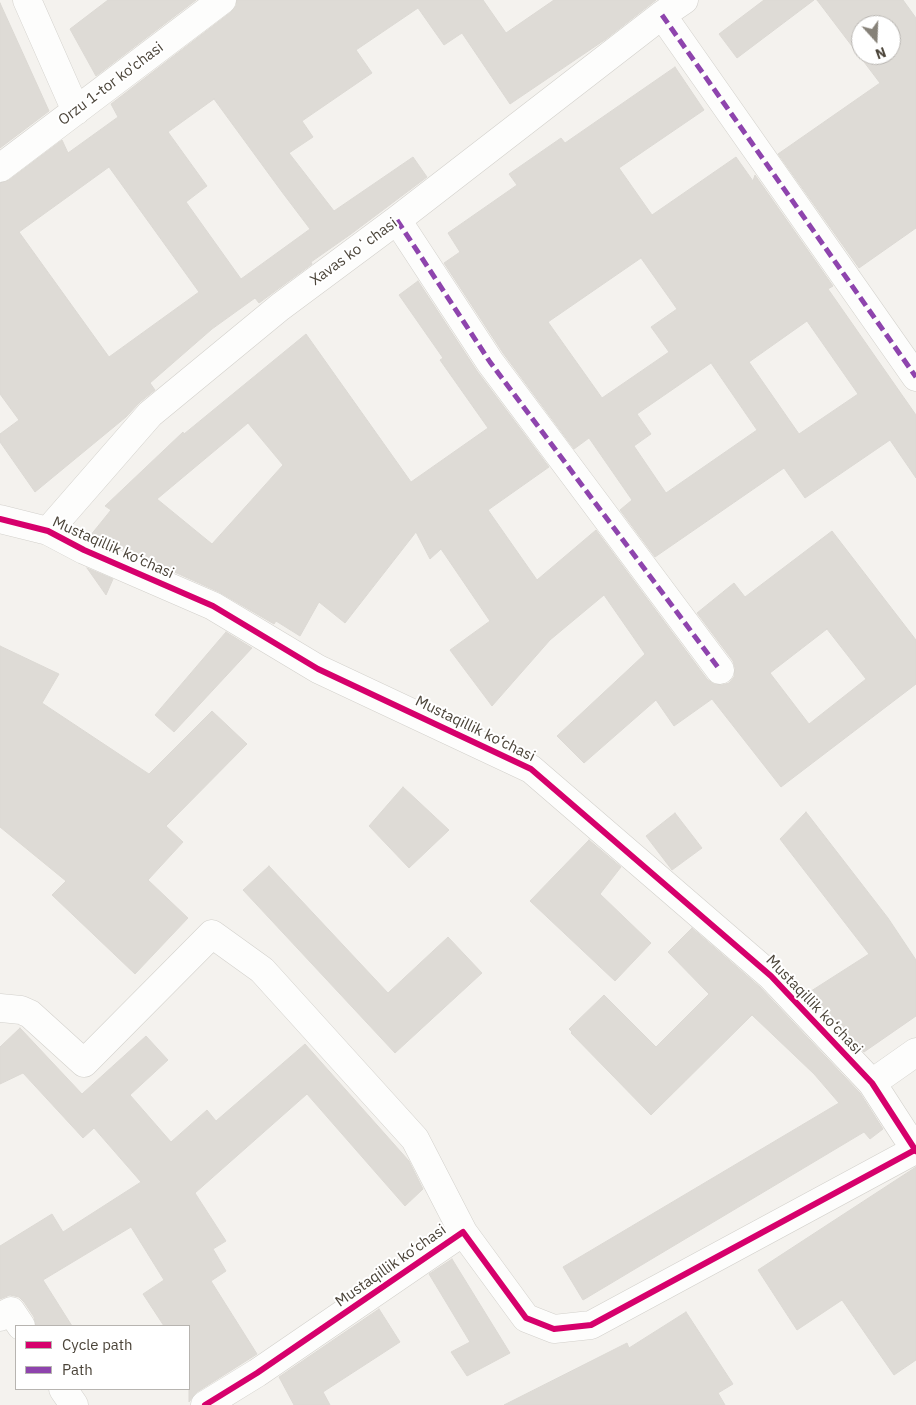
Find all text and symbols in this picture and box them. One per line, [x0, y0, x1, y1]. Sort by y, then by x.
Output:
north arrow [851, 15, 901, 65]
street label: Orzu 1-tor ko'chasi [55, 39, 167, 129]
text: N [873, 43, 889, 63]
street label: Xavas koʻchasi [307, 214, 401, 290]
street label: Mustaqillik ko‘chasi [49, 513, 177, 583]
street label: Mustaqillik ko‘chasi [412, 692, 538, 766]
street label: Mustaqillik ko‘chasi [762, 952, 866, 1058]
street label: Mustaqillik ko‘chasi [332, 1221, 450, 1311]
legend [15, 1325, 190, 1390]
text: Cycle path [62, 1335, 133, 1354]
text: Path [62, 1360, 93, 1379]

